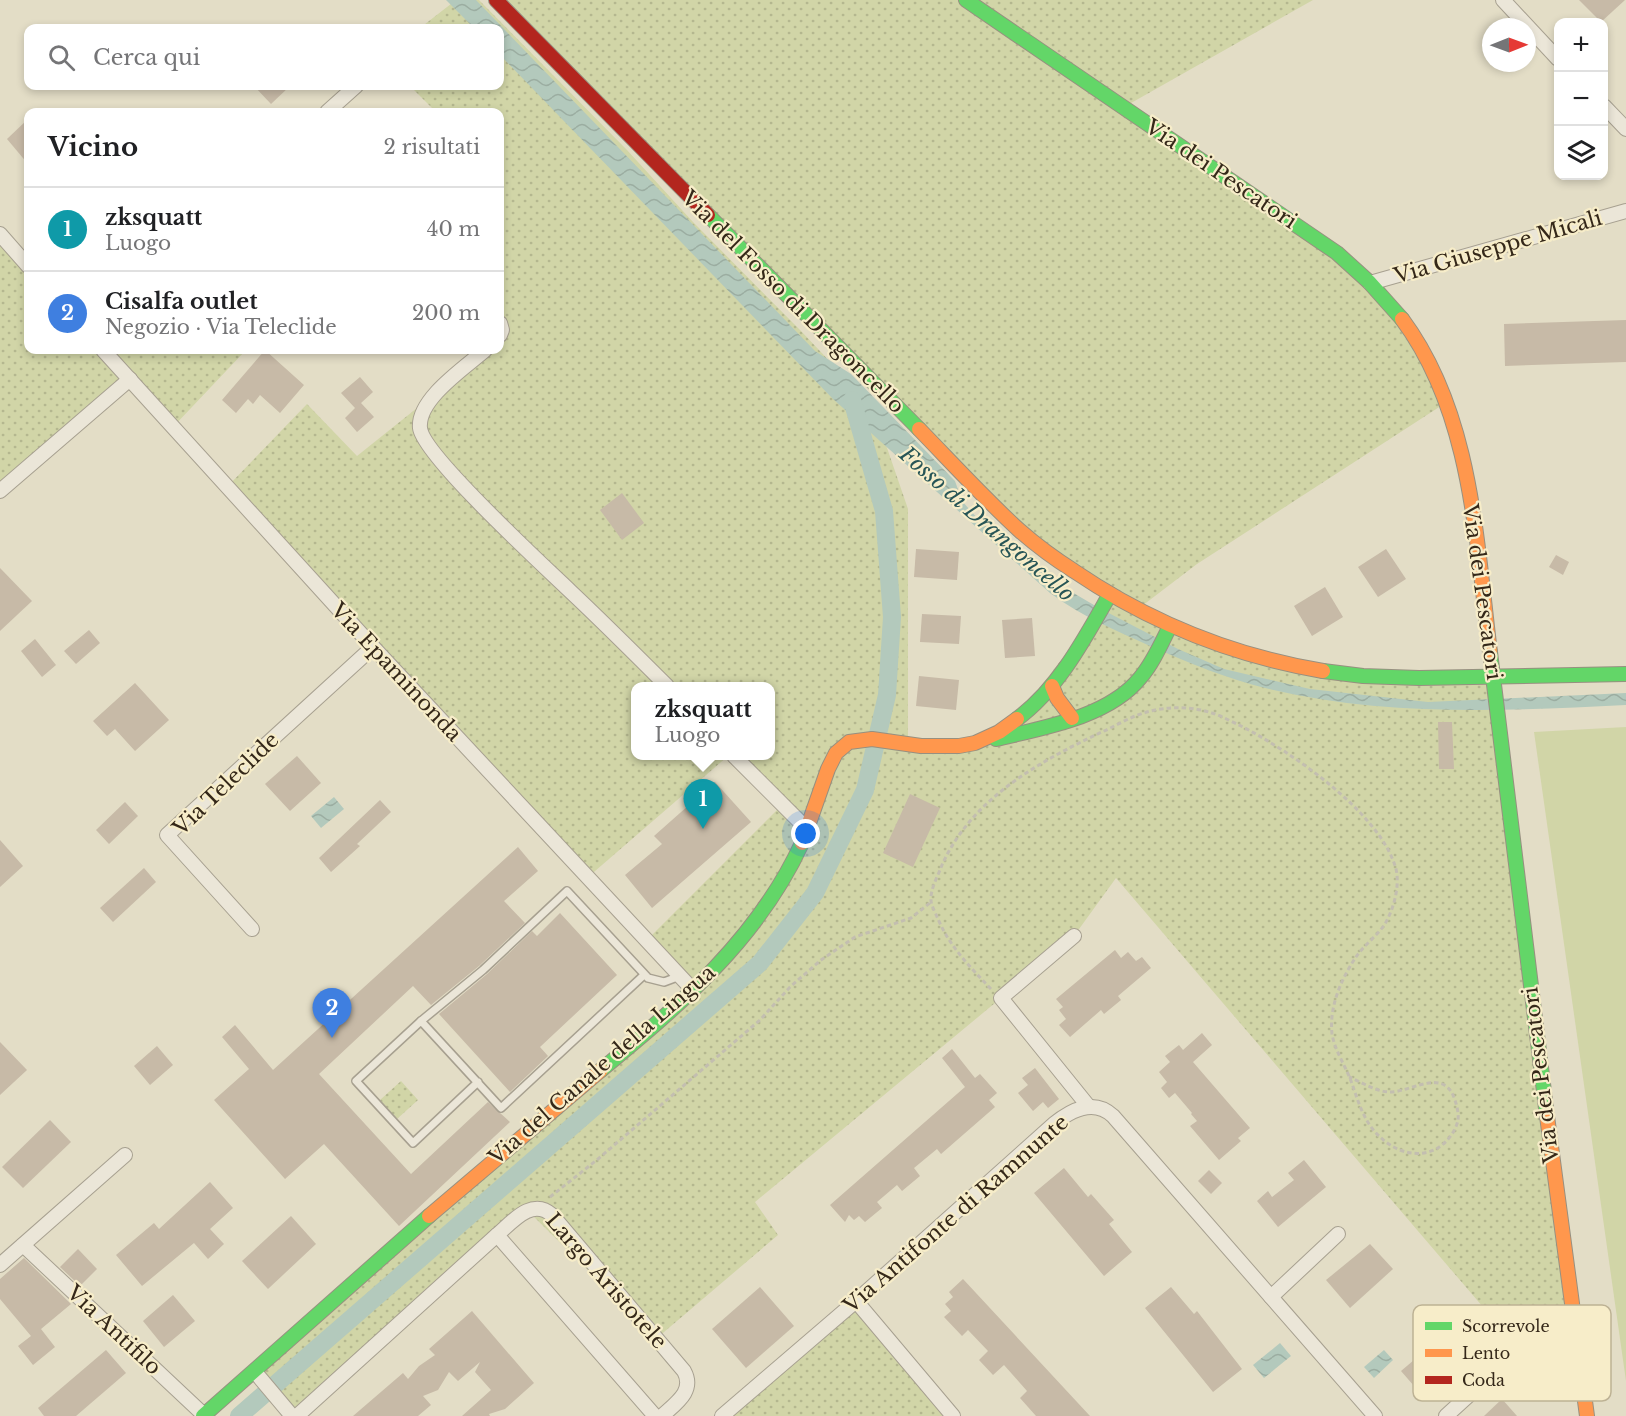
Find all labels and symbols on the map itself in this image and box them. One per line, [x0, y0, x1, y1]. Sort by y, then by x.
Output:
north arrow [1482, 18, 1536, 72]
street label: Via dei Pescatori [1139, 113, 1302, 234]
street label: Via del Fosso di Dragoncello [675, 184, 910, 419]
street label: Via Giuseppe Micali [1390, 205, 1605, 289]
water label: Fosso di Drangoncello [893, 440, 1080, 607]
street label: Via dei Pescatori [1457, 501, 1507, 682]
street label: Via Epaminonda [324, 597, 467, 747]
street label: Via Teleclide [167, 727, 284, 842]
pin: 1 [684, 780, 722, 829]
your location [791, 819, 820, 848]
street label: Via del Canale della Lingua [483, 959, 721, 1171]
street label: Via dei Pescatori [1517, 985, 1565, 1166]
pin: 2 [312, 988, 352, 1038]
street label: Via Antifonte di Ramnunte [837, 1109, 1074, 1319]
street label: Largo Aristotele [540, 1208, 672, 1354]
street label: Via Antifilo [61, 1279, 167, 1380]
legend [1413, 1305, 1611, 1401]
text: Scorrevole [1462, 1316, 1550, 1336]
text: Lento [1462, 1343, 1510, 1363]
text: Coda [1462, 1370, 1505, 1390]

